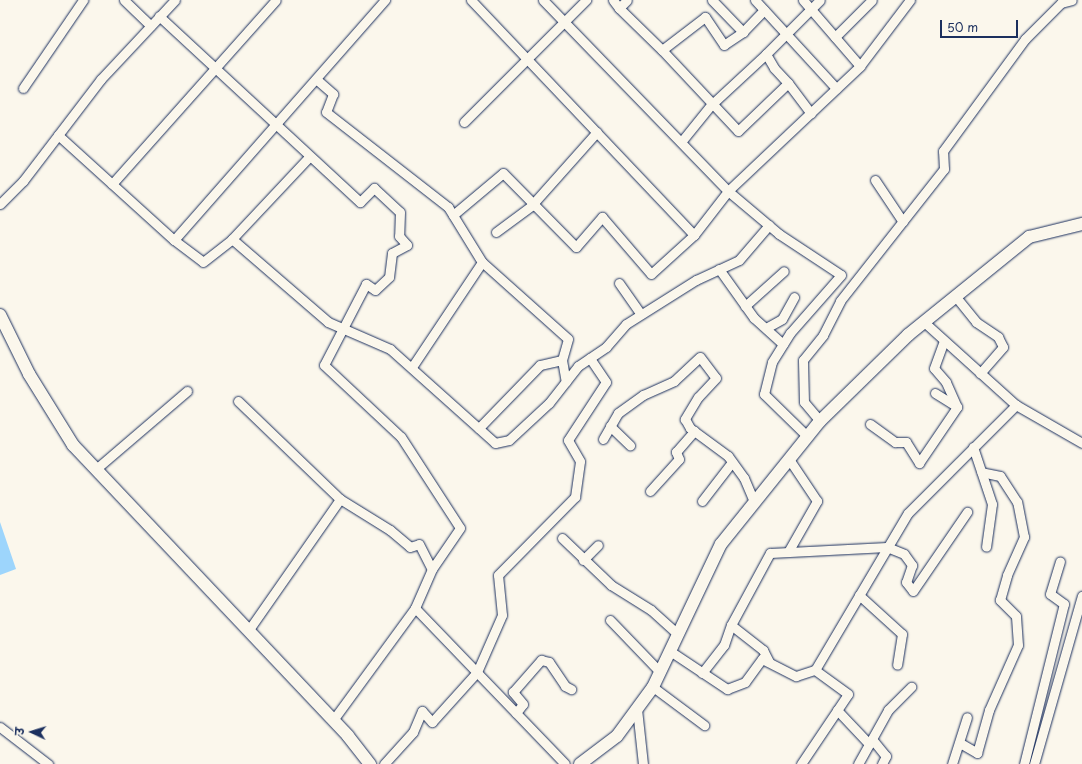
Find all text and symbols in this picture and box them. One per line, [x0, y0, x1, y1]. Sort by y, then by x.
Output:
scale bar [942, 12, 1020, 38]
text: 50 m [947, 18, 978, 36]
north arrow [12, 712, 52, 752]
text: उ [11, 727, 28, 735]

